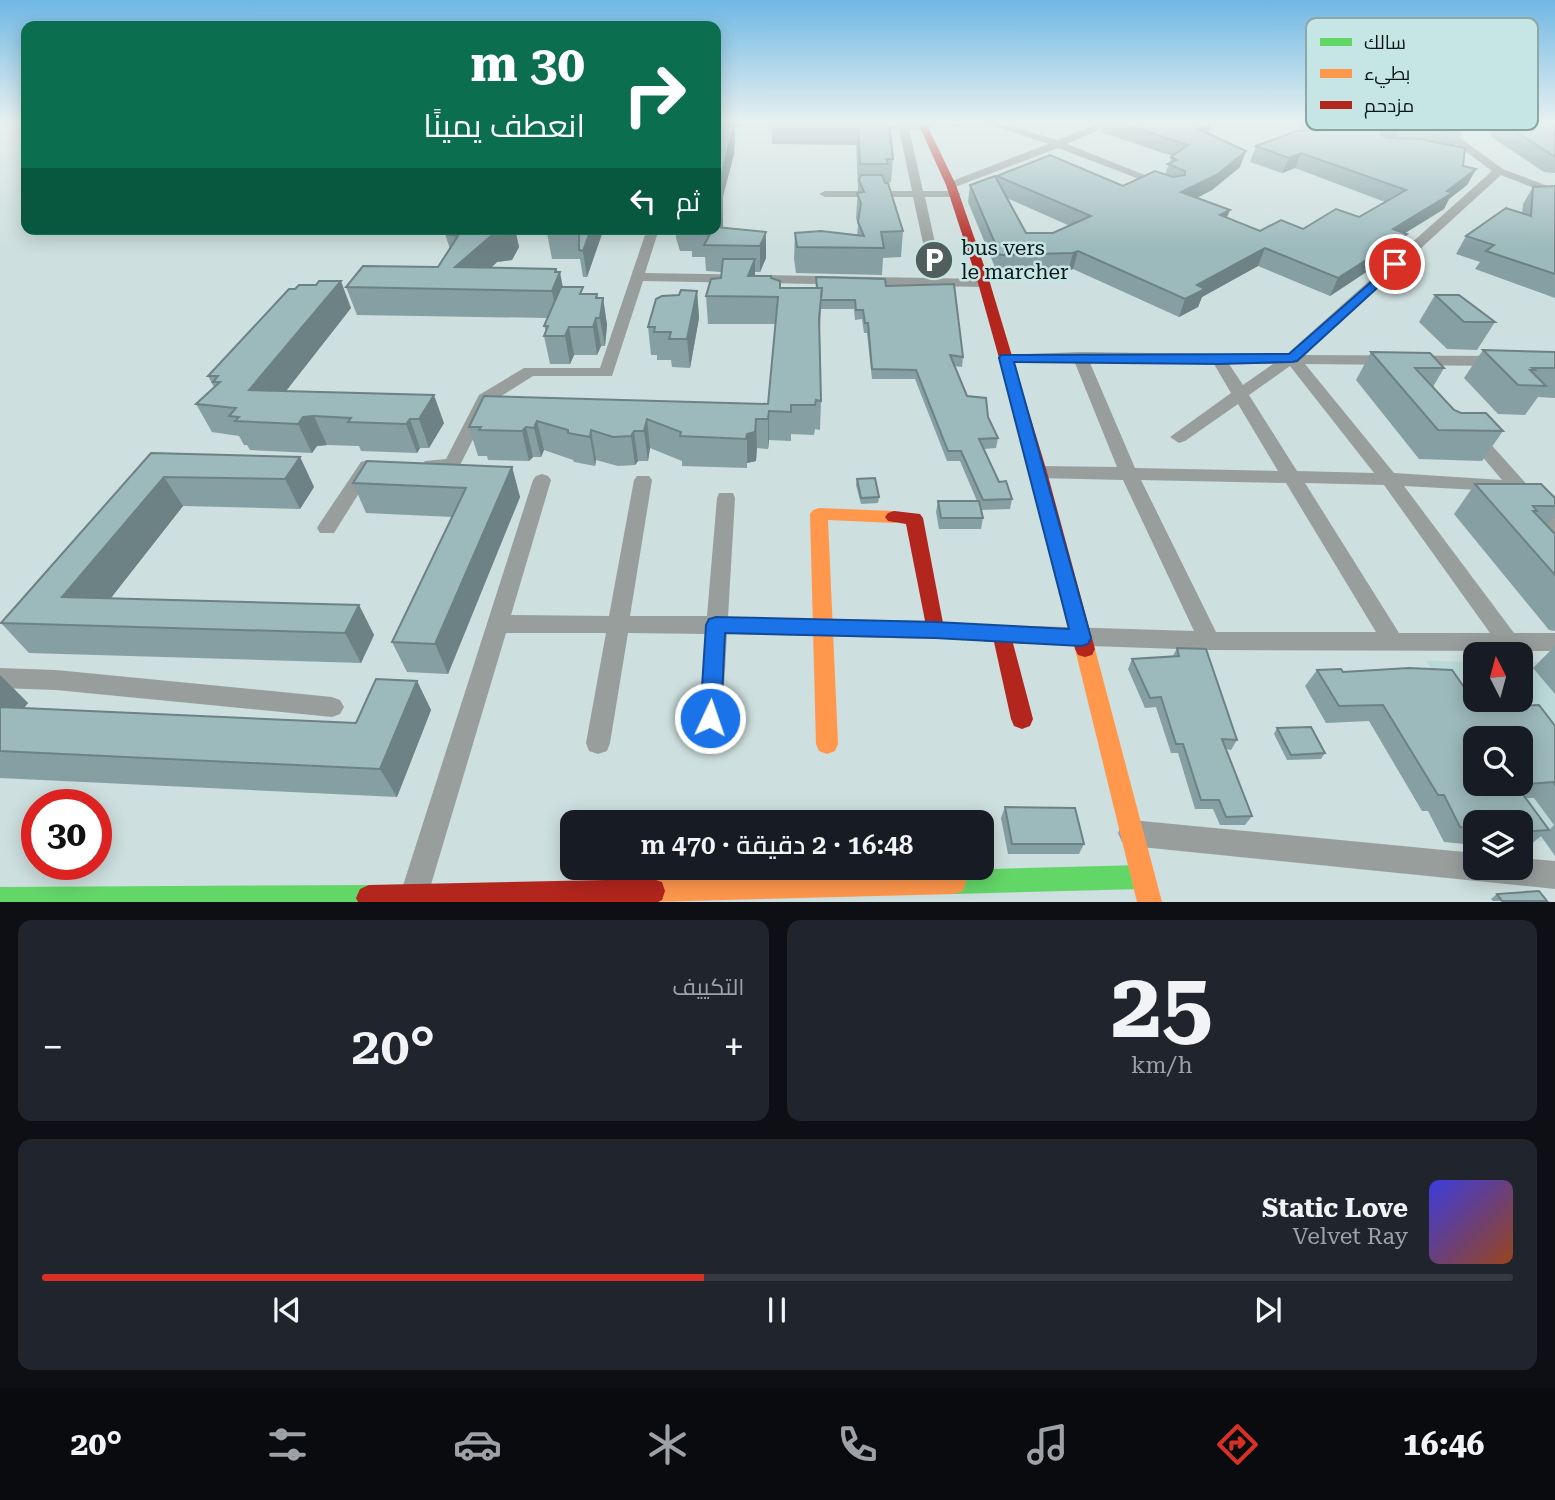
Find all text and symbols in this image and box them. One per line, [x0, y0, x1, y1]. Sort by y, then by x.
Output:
legend [1306, 18, 1538, 130]
text: سالك [1364, 31, 1406, 54]
text: 30 m [470, 36, 585, 93]
icon: right [609, 49, 700, 140]
text: بطيء [1364, 62, 1410, 88]
text: مزدحم [1364, 94, 1414, 119]
text: انعطف يمينًا [423, 107, 585, 145]
icon: left [624, 182, 662, 220]
text: ثم [676, 187, 700, 217]
pin [1365, 234, 1425, 294]
place label: bus vers le marcher [961, 236, 1069, 284]
parking icon: bus vers le marcher [913, 239, 955, 281]
icon: arrive [1376, 245, 1414, 283]
north arrow [1463, 642, 1533, 712]
map controls [1463, 642, 1533, 880]
position arrow [673, 681, 747, 755]
button: search [1463, 726, 1533, 796]
speed limit sign: 30 [21, 789, 112, 880]
button: layers [1463, 810, 1533, 880]
text: 16:48 · 2 دقيقة · 470 m [641, 830, 913, 860]
text: 25 [1111, 953, 1213, 1059]
text: التكييف [672, 974, 745, 1001]
text: 20° [351, 1016, 435, 1077]
text: − [42, 1025, 63, 1069]
text: + [723, 1025, 745, 1069]
text: km/h [1131, 1052, 1193, 1079]
text: Static Love [1262, 1193, 1408, 1223]
text: Velvet Ray [1293, 1223, 1408, 1250]
icon: previous [268, 1291, 306, 1329]
icon: pause [758, 1291, 796, 1329]
icon: next [1249, 1291, 1287, 1329]
icon: filters [263, 1420, 312, 1469]
icon: car [453, 1420, 502, 1469]
icon: climate [643, 1420, 692, 1469]
icon: phone [833, 1420, 882, 1469]
icon: music [1023, 1420, 1072, 1469]
icon: directions [1213, 1420, 1262, 1469]
text: 20° [70, 1425, 122, 1463]
text: 16:46 [1403, 1425, 1485, 1463]

